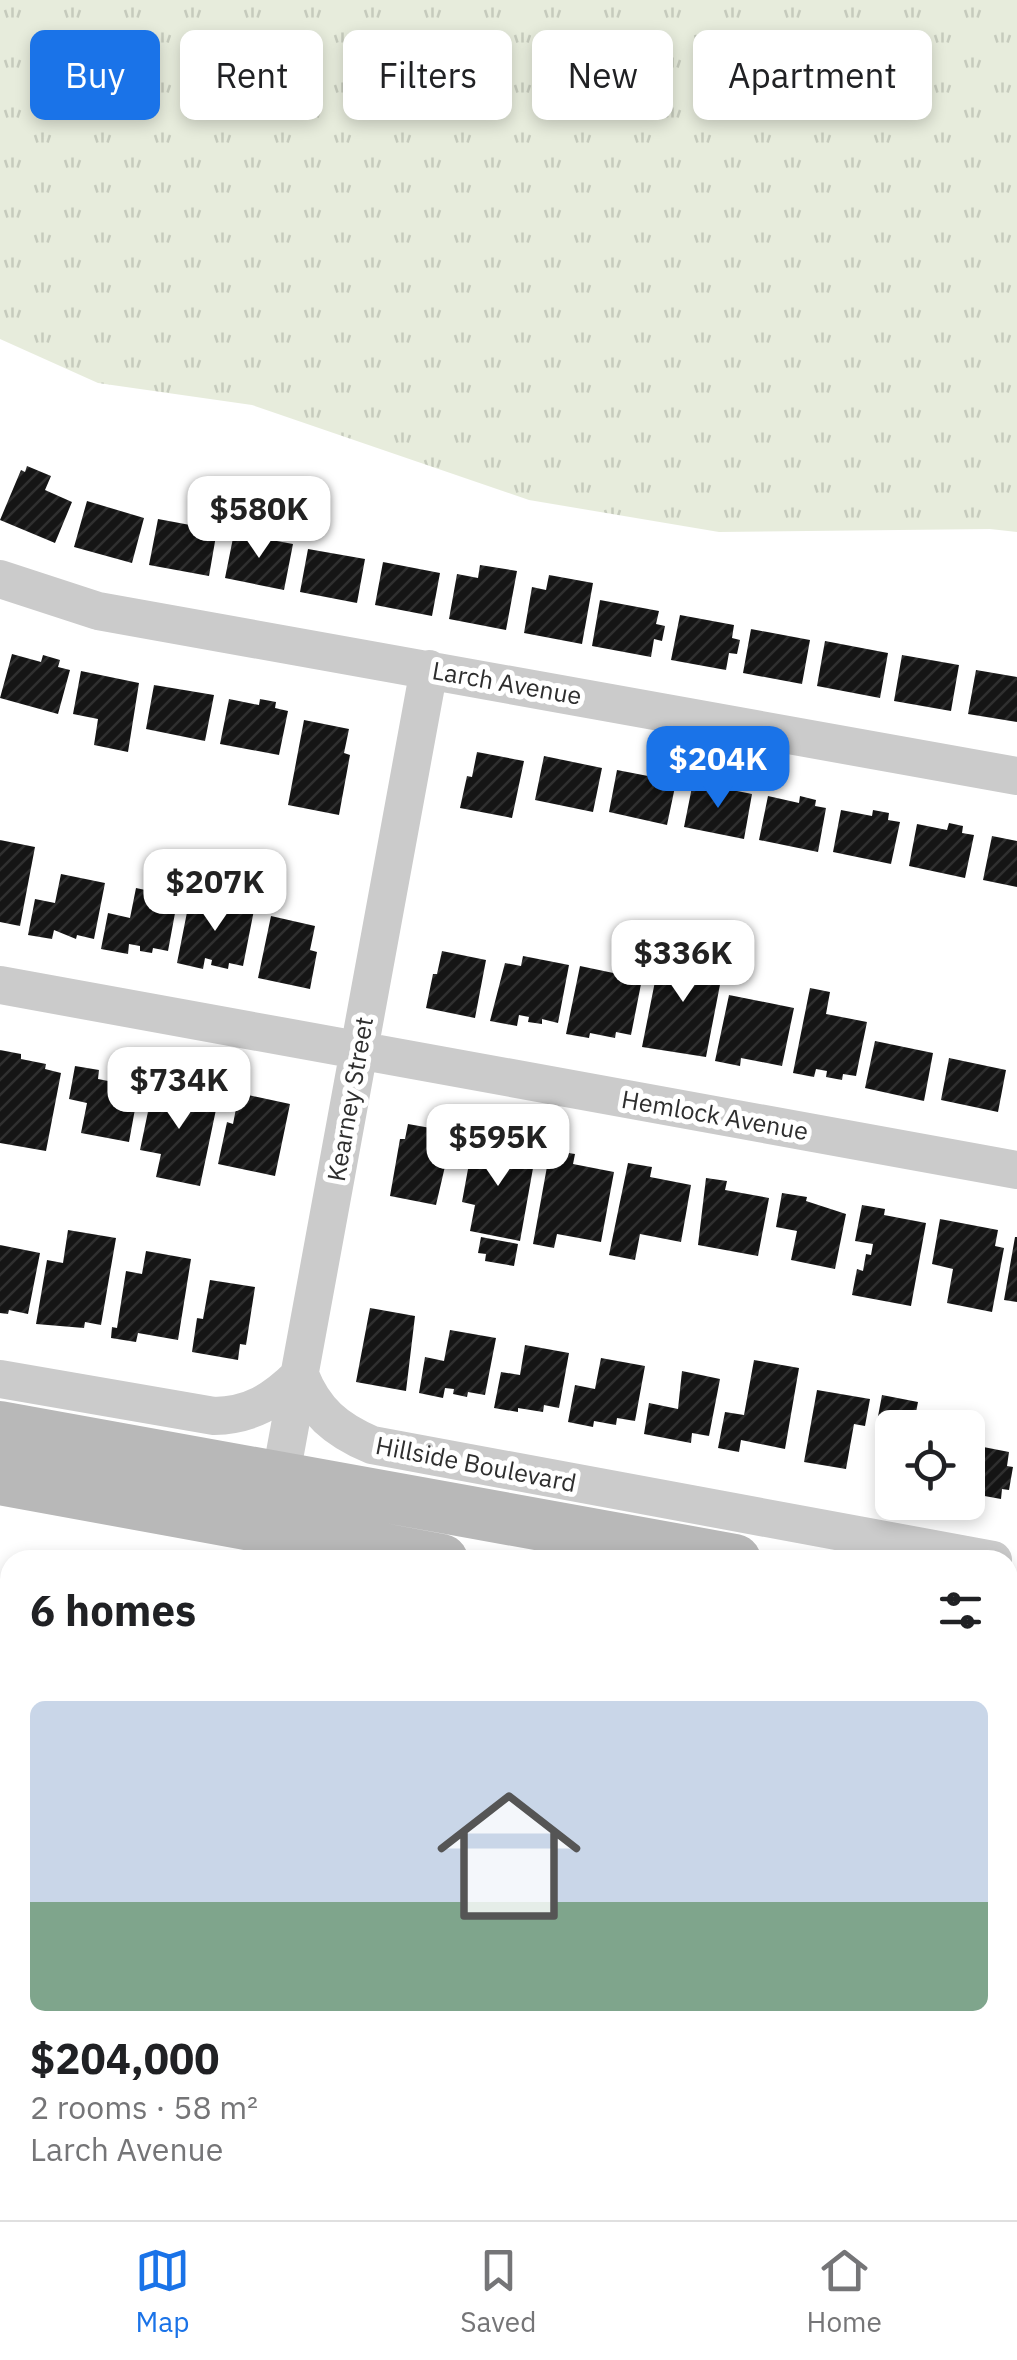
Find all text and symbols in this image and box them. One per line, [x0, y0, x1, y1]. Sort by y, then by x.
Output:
chip: Buy [30, 30, 160, 120]
chip: Rent [180, 30, 323, 120]
chip: Filters [343, 30, 512, 120]
chip: New [532, 30, 673, 120]
chip: Apartment [693, 30, 932, 120]
pin: $580K [189, 476, 329, 561]
text: $580K [209, 487, 309, 529]
street label: Larch Avenue [430, 653, 584, 712]
pin: $204K [648, 726, 788, 811]
text: $204K [668, 737, 768, 779]
pin: $207K [145, 849, 285, 934]
text: $207K [165, 860, 265, 902]
pin: $336K [613, 920, 753, 1005]
text: $336K [633, 931, 733, 973]
street label: Kearney Street [319, 1014, 380, 1184]
pin: $734K [109, 1047, 249, 1132]
text: $734K [129, 1058, 229, 1100]
street label: Hemlock Avenue [619, 1082, 811, 1147]
pin: $595K [428, 1104, 568, 1189]
text: $595K [448, 1115, 548, 1157]
map controls [875, 1410, 985, 1520]
button: locate [875, 1410, 985, 1520]
street label: Hillside Boulevard [373, 1428, 579, 1499]
text: 6 homes [30, 1583, 196, 1638]
icon: filters [933, 1583, 988, 1638]
icon: home [419, 1766, 599, 1946]
text: $204,000 [30, 2031, 219, 2086]
text: 2 rooms · 58 m² [30, 2086, 258, 2128]
text: Larch Avenue [30, 2128, 223, 2170]
tab: Map [135, 2243, 190, 2340]
tab: Saved [460, 2243, 536, 2340]
tab: Home [807, 2243, 882, 2340]

